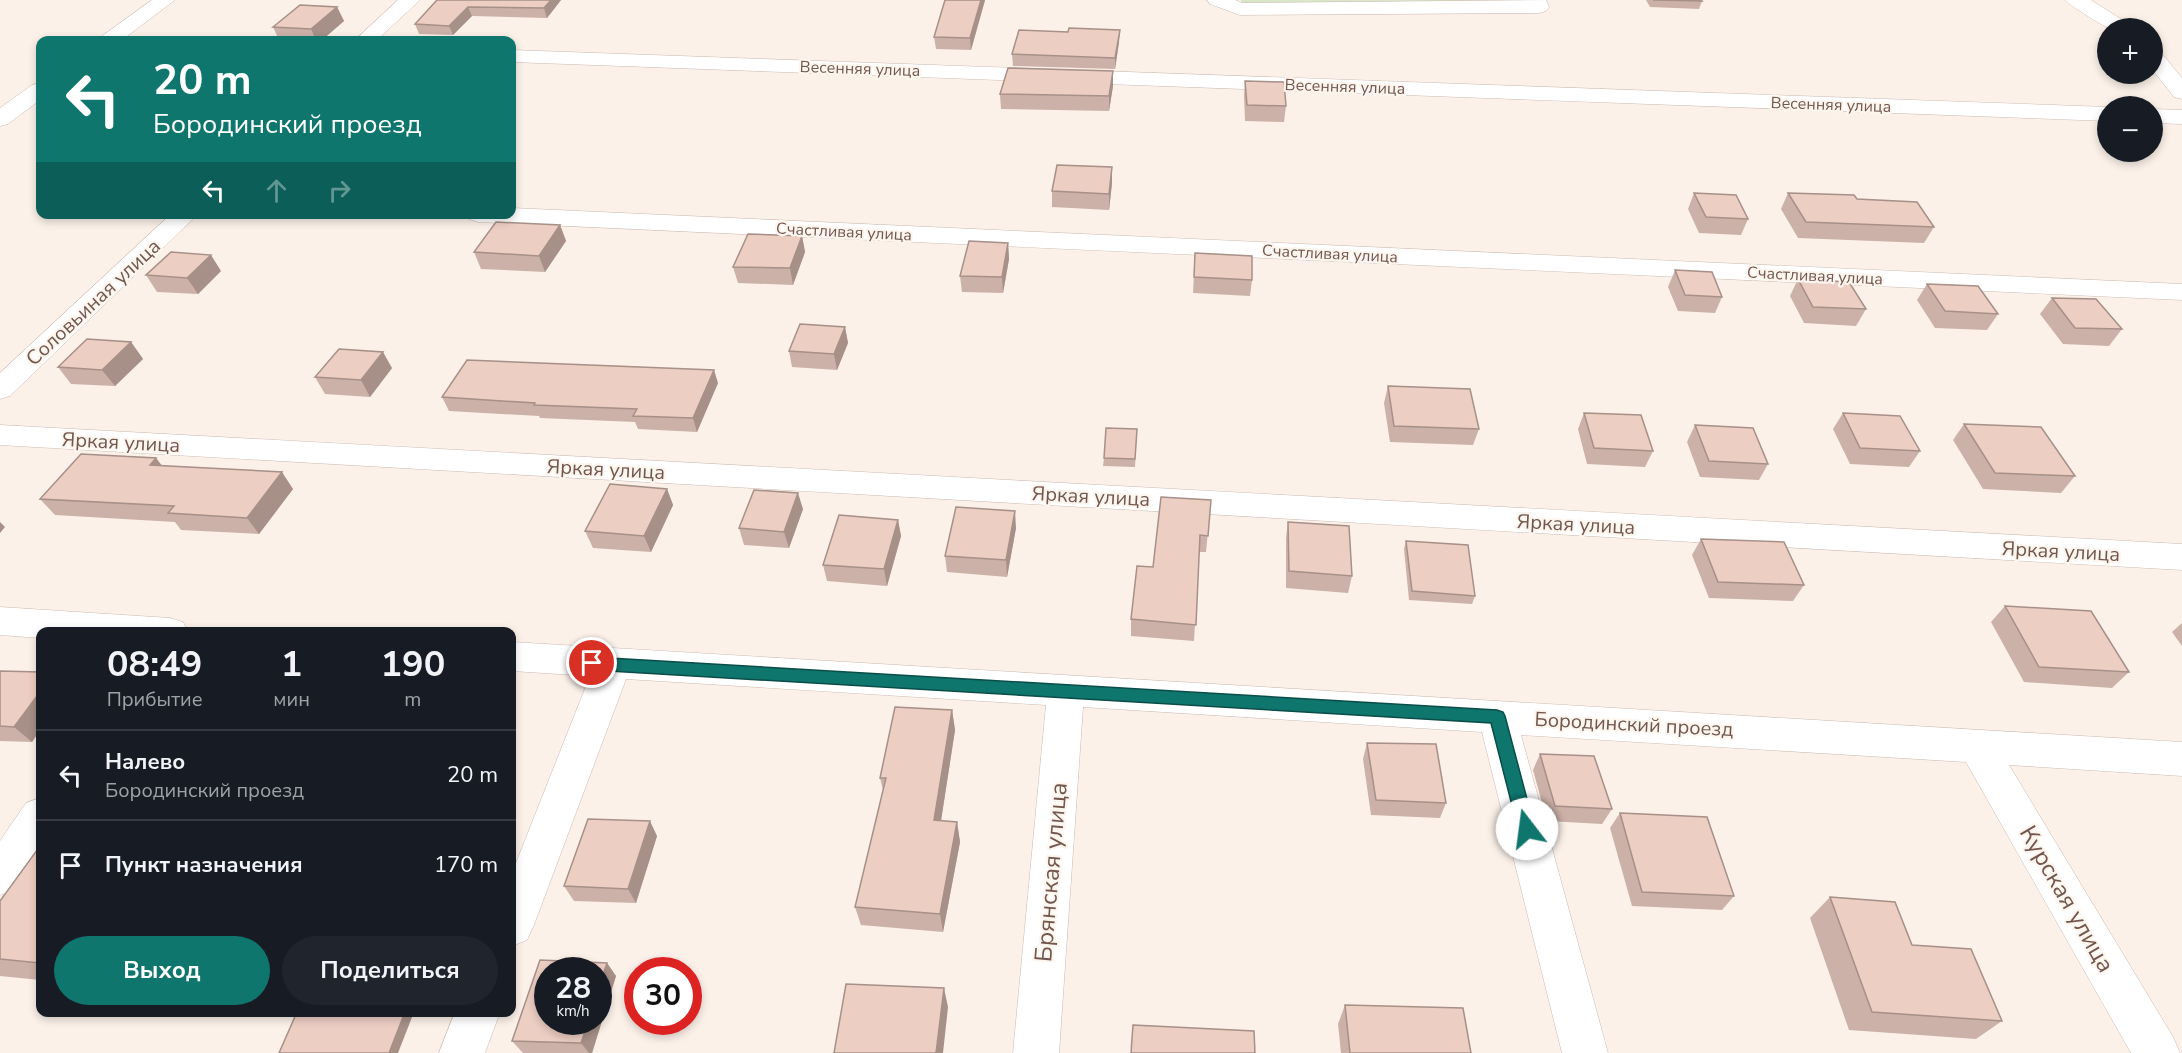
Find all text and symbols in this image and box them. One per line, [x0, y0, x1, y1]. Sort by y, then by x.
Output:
map controls [2097, 18, 2163, 162]
button: + [2097, 18, 2163, 84]
text: 20 m [153, 52, 252, 109]
street label: Весенняя улица [799, 56, 921, 82]
icon: left [54, 60, 132, 138]
street label: Весенняя улица [1284, 74, 1406, 100]
street label: Весенняя улица [1770, 92, 1892, 118]
button: − [2097, 96, 2163, 162]
text: Бородинский проезд [153, 106, 422, 143]
icon: left [197, 174, 230, 207]
icon: ahead [260, 174, 293, 207]
icon: right [323, 174, 356, 207]
street label: Счастливая улица [775, 217, 913, 247]
street label: Соловьиная улица [20, 233, 166, 372]
street label: Счастливая улица [1261, 239, 1399, 269]
street label: Счастливая улица [1746, 261, 1884, 291]
street label: Яркая улица [61, 426, 181, 459]
street label: Яркая улица [546, 453, 666, 486]
street label: Яркая улица [1031, 480, 1151, 513]
street label: Яркая улица [1516, 508, 1636, 541]
street label: Яркая улица [2001, 535, 2121, 568]
pin [566, 637, 617, 688]
text: 08:49 [107, 640, 202, 689]
text: 1 [281, 640, 302, 689]
text: 190 [381, 640, 445, 689]
icon: arrive [575, 646, 608, 679]
text: Прибытие [107, 686, 203, 713]
text: мин [273, 686, 310, 713]
text: m [404, 686, 421, 713]
street label: Бородинский проезд [1534, 706, 1734, 743]
text: Налево [105, 747, 185, 777]
icon: left [54, 759, 87, 792]
text: 20 m [447, 760, 498, 790]
text: Бородинский проезд [105, 777, 304, 804]
street label: Брянская улица [1027, 781, 1075, 963]
position arrow [1495, 797, 1559, 861]
street label: Курская улица [2012, 820, 2122, 978]
icon: arrive [54, 849, 87, 882]
text: Пункт назначения [105, 850, 303, 880]
text: 170 m [434, 850, 498, 880]
button: Выход [54, 936, 270, 1005]
button: Поделиться [282, 936, 498, 1005]
speed limit sign: 30 [624, 957, 702, 1035]
text: 28 [555, 968, 591, 1009]
text: km/h [556, 1001, 590, 1021]

